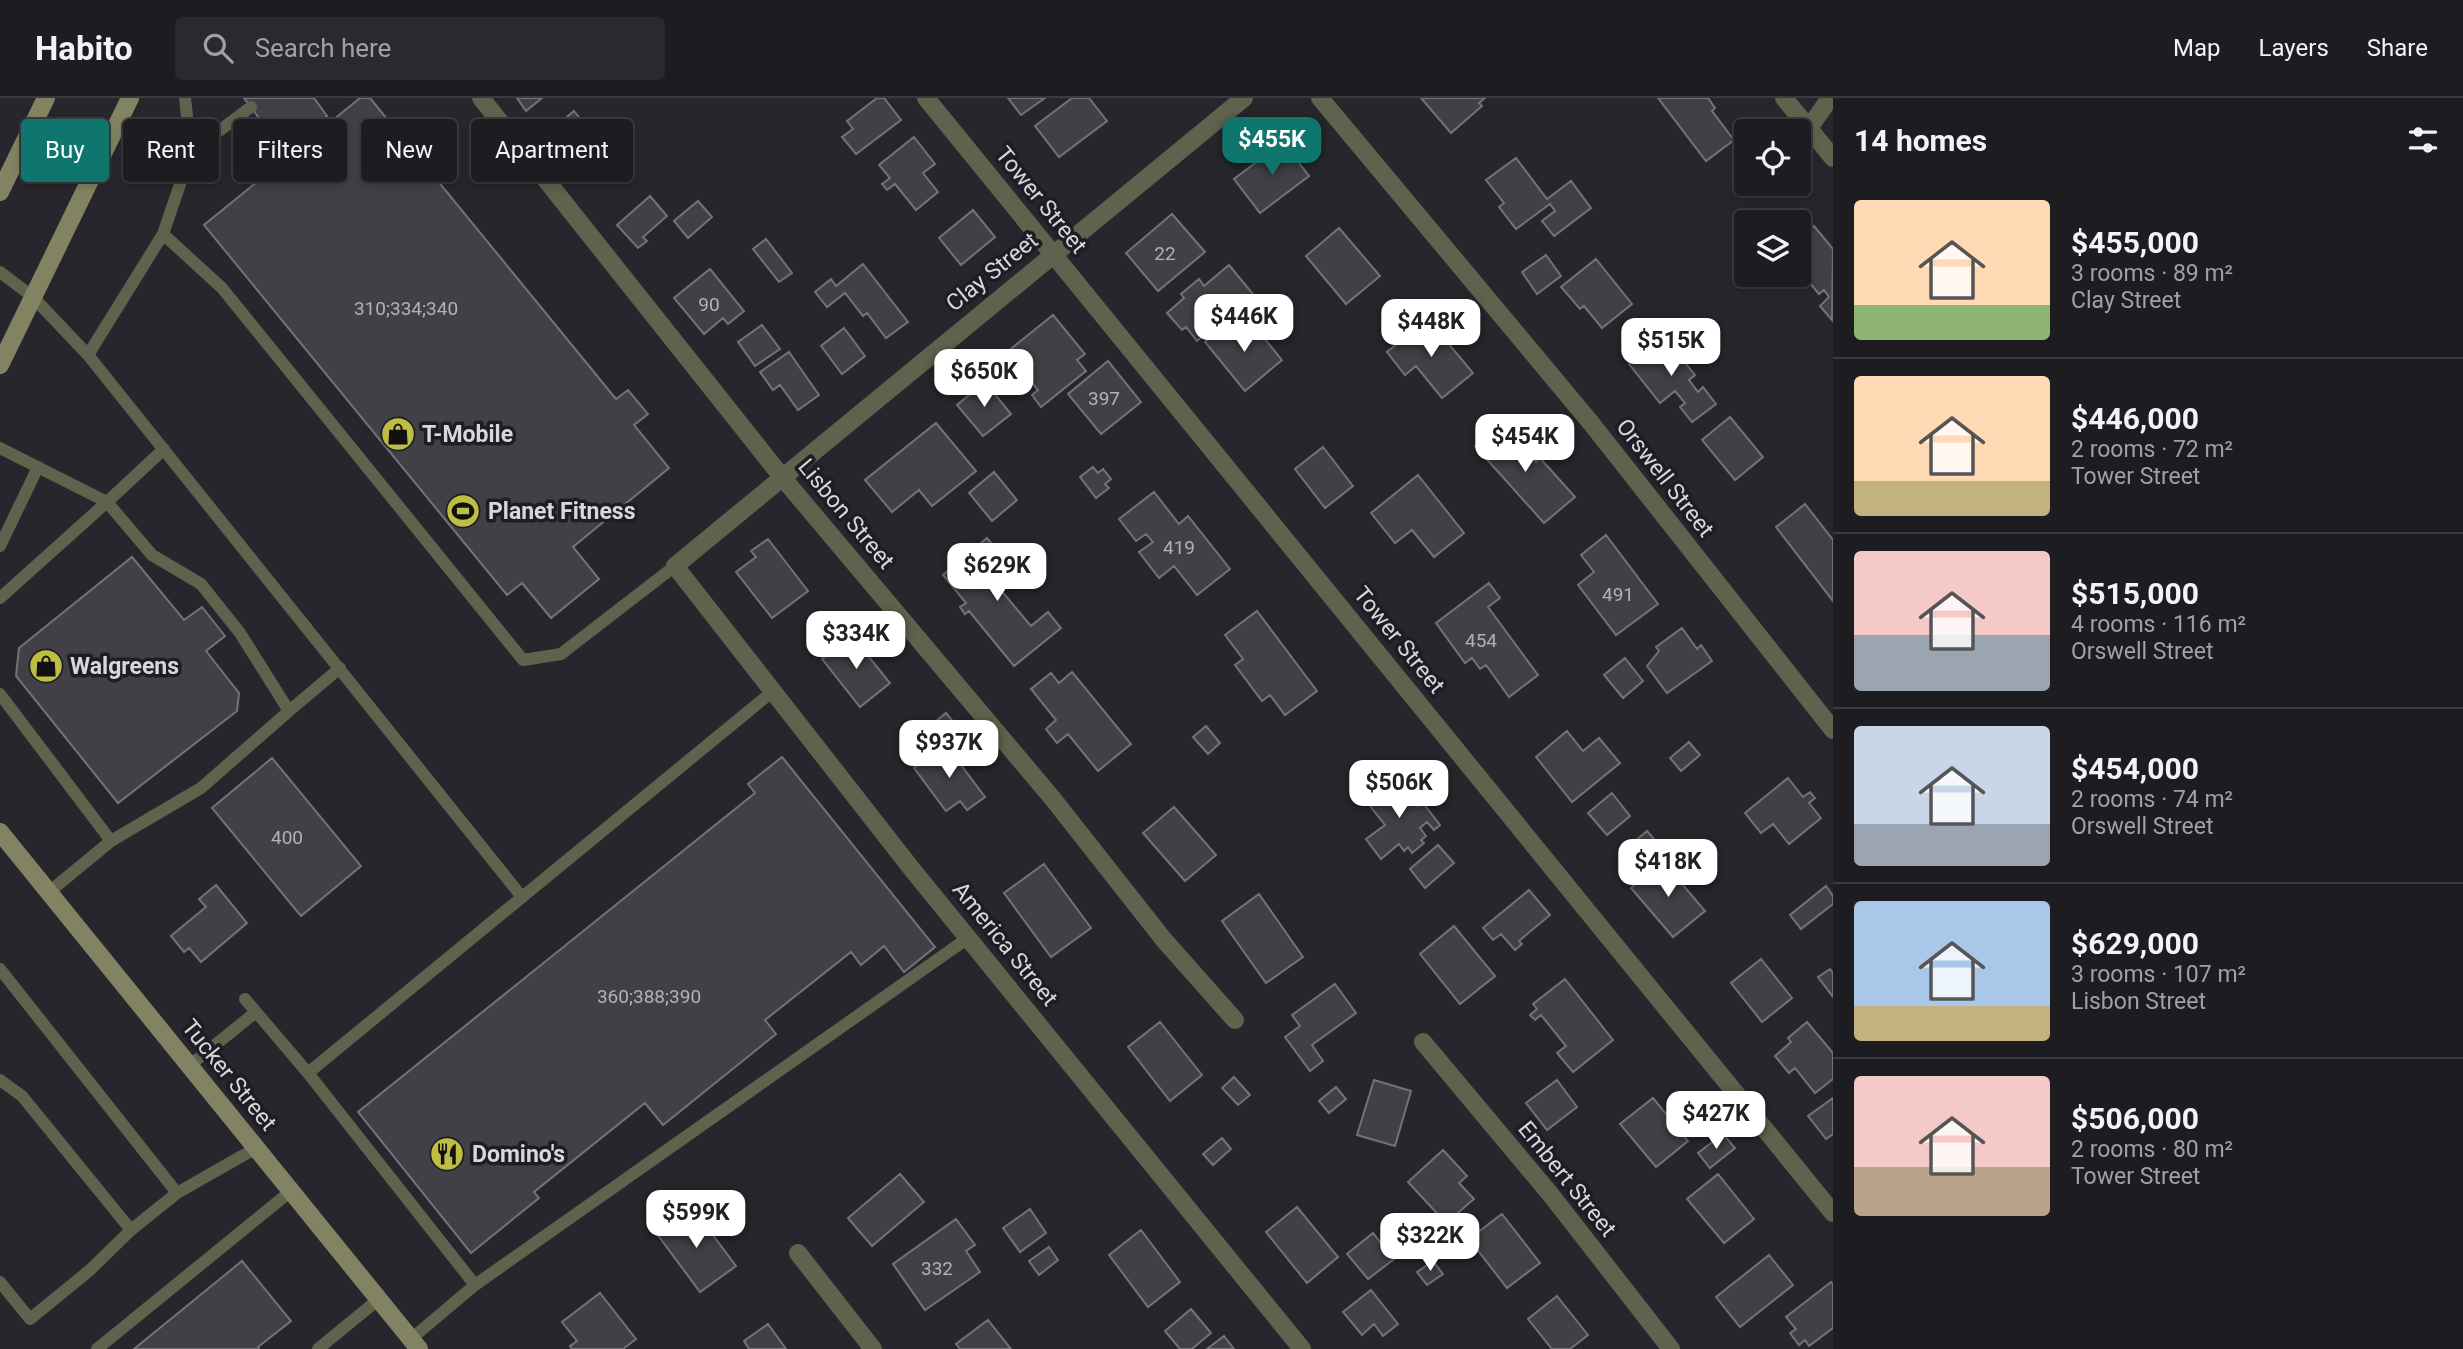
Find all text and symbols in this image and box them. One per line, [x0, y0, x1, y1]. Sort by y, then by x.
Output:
search box [175, 17, 665, 80]
text: Habito [35, 29, 133, 68]
icon: search [199, 29, 237, 67]
text: Search here [255, 33, 391, 63]
text: Map [2173, 34, 2221, 62]
text: Layers [2259, 34, 2329, 62]
text: Share [2367, 34, 2428, 62]
pin: $455K [1223, 118, 1321, 177]
chip: Buy [21, 119, 109, 182]
chip: Rent [123, 119, 219, 182]
chip: Filters [233, 119, 347, 182]
chip: New [361, 119, 457, 182]
chip: Apartment [471, 119, 633, 182]
map controls [1734, 119, 1811, 287]
button: locate [1734, 119, 1811, 196]
icon: filters [2404, 121, 2442, 159]
text: 14 homes [1854, 123, 1987, 158]
text: $455K [1238, 126, 1306, 153]
street label: Tower Street [990, 141, 1092, 259]
button: layers [1734, 210, 1811, 287]
text: $455,000 [2071, 225, 2199, 260]
street label: Clay Street [941, 227, 1043, 317]
icon: home [1910, 228, 1994, 312]
house number: 22 [1154, 242, 1176, 265]
text: 3 rooms · 89 m² [2071, 260, 2233, 287]
text: Clay Street [2071, 287, 2181, 314]
house number: 90 [698, 293, 720, 316]
pin: $446K [1195, 294, 1293, 354]
house number: 310;334;340 [354, 297, 458, 320]
pin: $448K [1382, 300, 1480, 359]
text: $446K [1210, 303, 1278, 330]
text: $448K [1397, 308, 1465, 335]
pin: $515K [1622, 318, 1720, 378]
text: $515K [1637, 327, 1705, 354]
pin: $650K [935, 350, 1033, 409]
text: $650K [950, 358, 1018, 385]
house number: 397 [1088, 387, 1120, 410]
text: $446,000 [2071, 401, 2199, 436]
icon: home [1910, 404, 1994, 488]
pin: $454K [1476, 414, 1574, 474]
street label: Orswell Street [1610, 414, 1720, 542]
shop icon: T-Mobile [379, 415, 417, 453]
place label: T-Mobile [422, 421, 513, 448]
text: $454K [1491, 423, 1559, 450]
text: 2 rooms · 72 m² [2071, 436, 2233, 463]
street label: Lisbon Street [792, 454, 900, 574]
text: Tower Street [2071, 463, 2200, 490]
sports icon: Planet Fitness [444, 492, 482, 530]
place label: Planet Fitness [488, 498, 635, 525]
house number: 419 [1163, 536, 1195, 559]
pin: $629K [948, 544, 1046, 603]
text: $629K [963, 552, 1031, 579]
text: $515,000 [2071, 576, 2199, 611]
icon: home [1910, 579, 1994, 663]
street label: Tower Street [1348, 581, 1450, 699]
house number: 491 [1602, 583, 1634, 606]
text: 4 rooms · 116 m² [2071, 611, 2246, 638]
pin: $334K [807, 612, 905, 671]
text: $334K [822, 620, 890, 647]
house number: 454 [1465, 629, 1497, 652]
text: Orswell Street [2071, 638, 2214, 665]
shop icon: Walgreens [27, 647, 65, 685]
place label: Walgreens [70, 653, 179, 680]
pin: $937K [900, 720, 998, 780]
text: $937K [915, 729, 983, 756]
text: $454,000 [2071, 751, 2199, 786]
icon: home [1910, 754, 1994, 838]
pin: $506K [1350, 760, 1448, 820]
text: $506K [1365, 769, 1433, 796]
text: 2 rooms · 74 m² [2071, 786, 2233, 813]
text: Orswell Street [2071, 813, 2214, 840]
house number: 400 [271, 826, 303, 849]
pin: $418K [1619, 840, 1717, 899]
text: $418K [1634, 848, 1702, 875]
street label: America Street [947, 877, 1063, 1011]
text: $629,000 [2071, 926, 2199, 961]
icon: home [1910, 929, 1994, 1013]
text: 3 rooms · 107 m² [2071, 961, 2246, 988]
house number: 360;388;390 [597, 985, 701, 1008]
text: Lisbon Street [2071, 988, 2206, 1015]
street label: Tucker Street [176, 1014, 282, 1136]
pin: $427K [1667, 1091, 1765, 1151]
text: $427K [1682, 1100, 1750, 1127]
text: $506,000 [2071, 1101, 2199, 1136]
icon: home [1910, 1104, 1994, 1188]
street label: Embert Street [1512, 1116, 1622, 1242]
restaurant icon: Domino's [428, 1135, 466, 1173]
text: 2 rooms · 80 m² [2071, 1136, 2233, 1163]
place label: Domino's [472, 1141, 565, 1168]
text: Tower Street [2071, 1163, 2200, 1190]
pin: $599K [647, 1190, 745, 1250]
text: $599K [662, 1199, 730, 1226]
pin: $322K [1381, 1214, 1479, 1273]
text: $322K [1396, 1222, 1464, 1249]
house number: 332 [921, 1257, 953, 1280]

